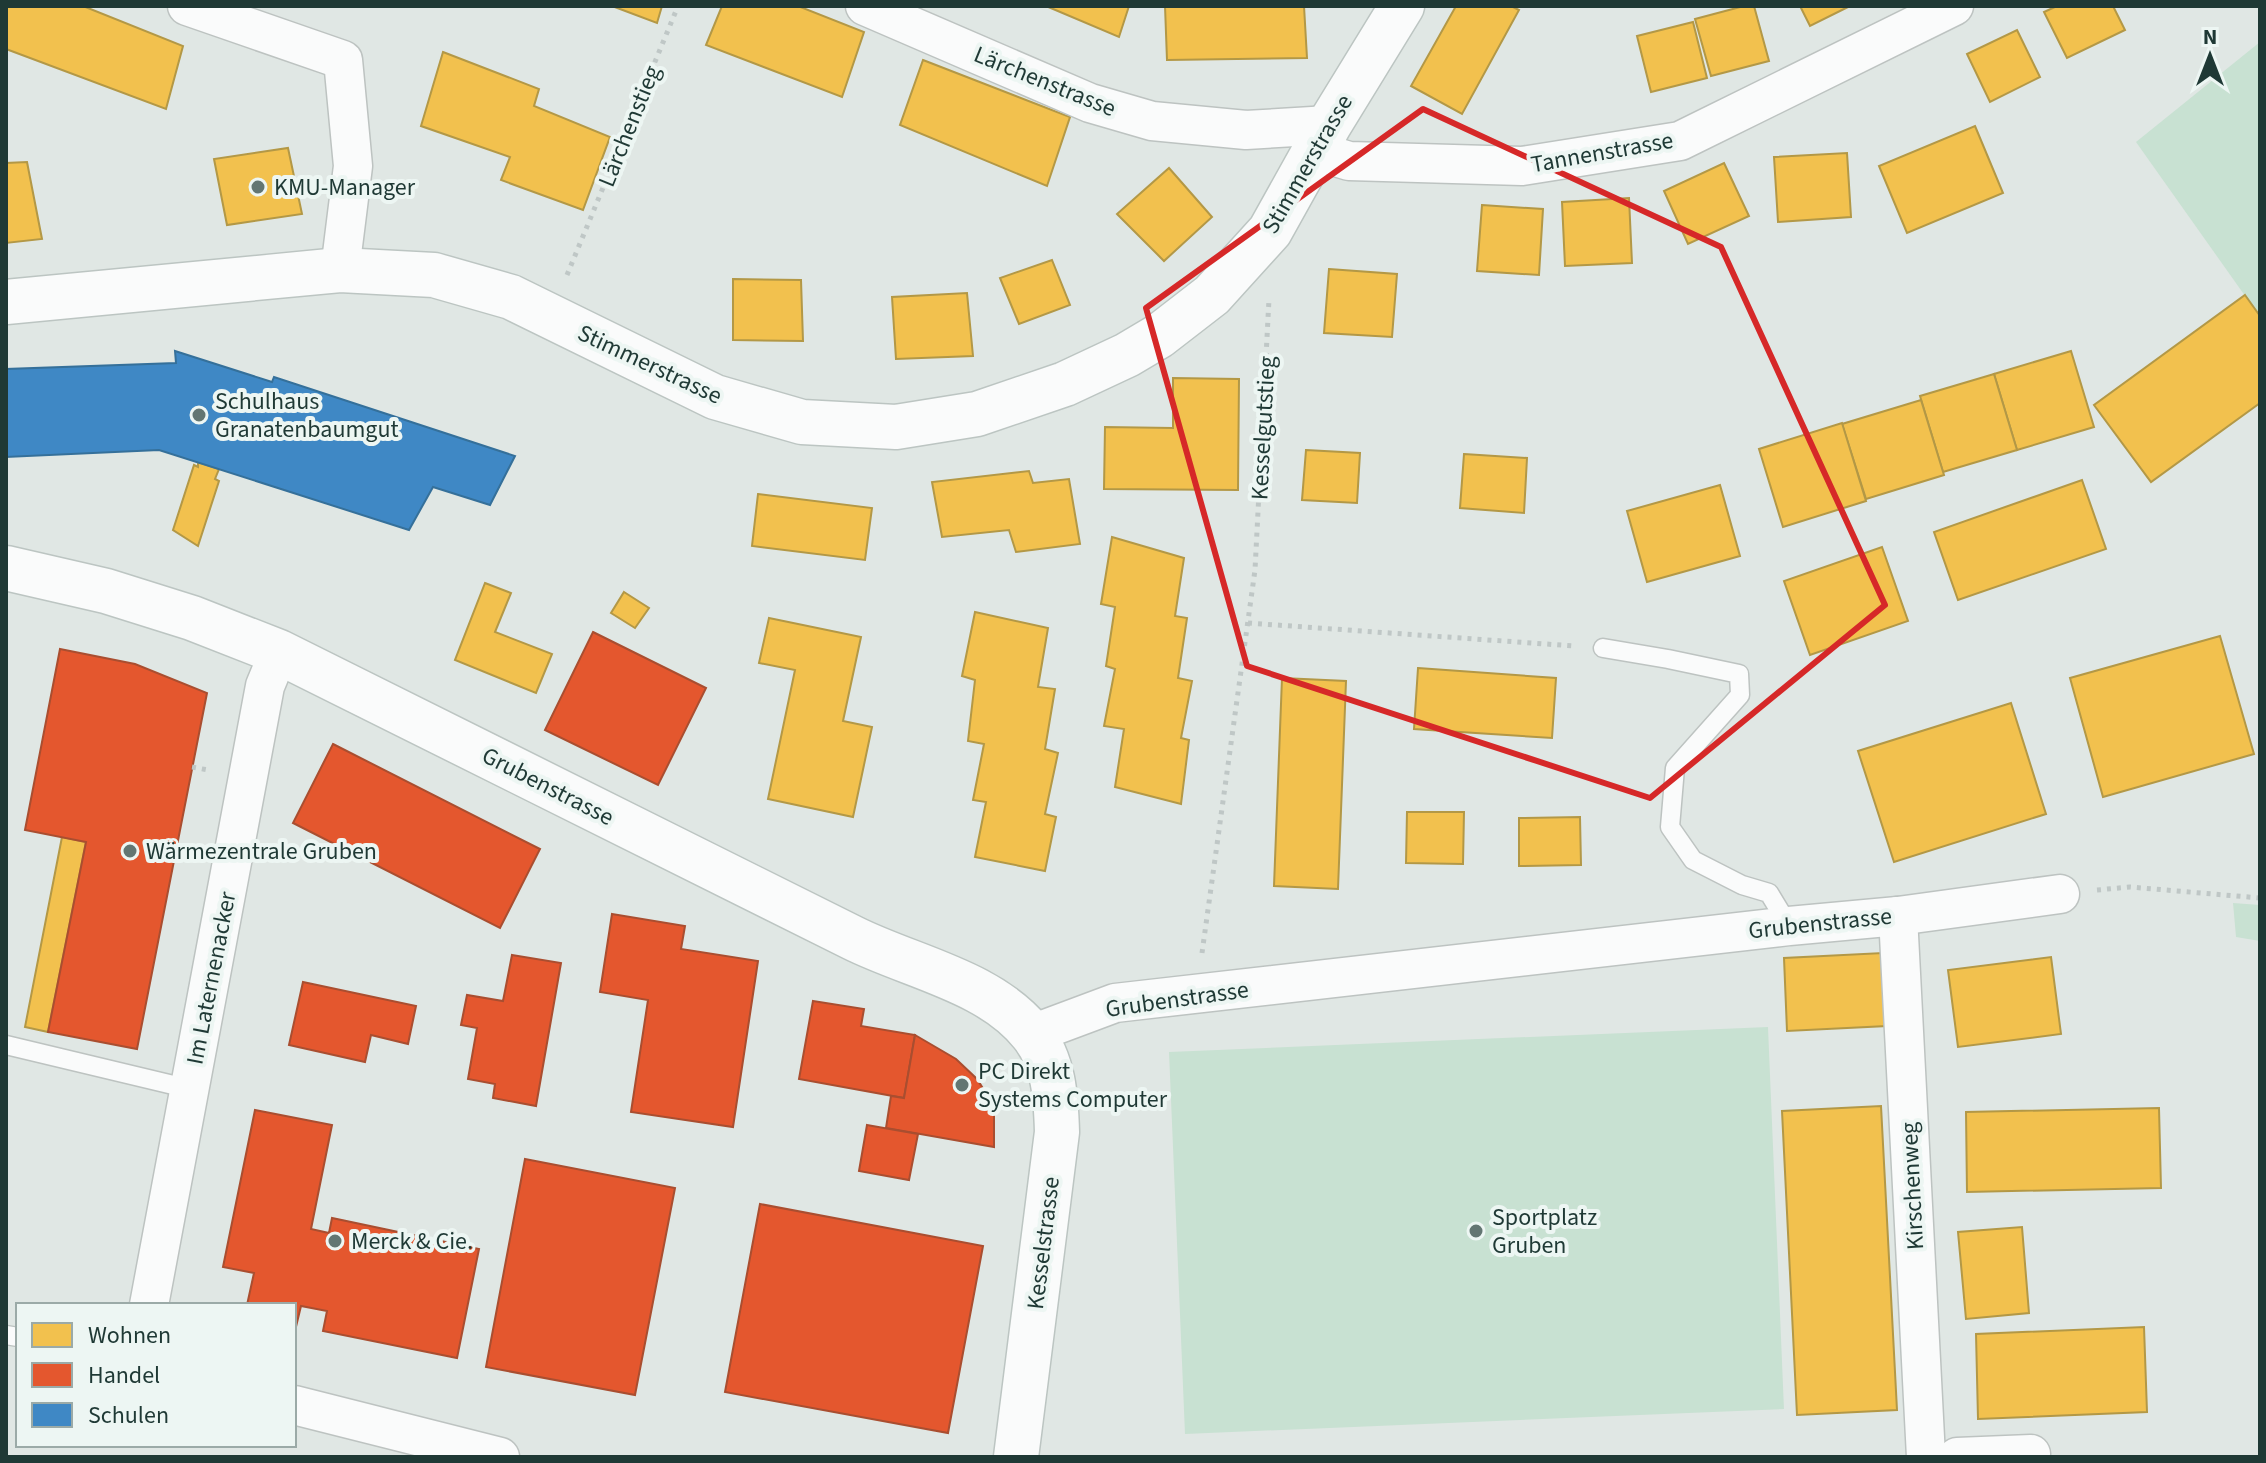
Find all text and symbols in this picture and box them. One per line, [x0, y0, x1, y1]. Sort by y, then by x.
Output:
north arrow [2170, 16, 2250, 96]
text: N [2203, 21, 2217, 53]
street label: Lärchenstrasse [969, 37, 1121, 126]
street label: Lärchenstieg [589, 60, 670, 192]
street label: Stimmerstrasse [1253, 88, 1362, 240]
street label: Tannenstrasse [1528, 123, 1676, 182]
place label: KMU-Manager [274, 170, 416, 205]
marker: KMU-Manager [249, 178, 267, 196]
street label: Stimmerstrasse [572, 316, 728, 413]
street label: Kesselgutstieg [1242, 355, 1285, 501]
place label: Schulhaus Granatenbaumgut [215, 384, 399, 447]
marker: Schulhaus Granatenbaumgut [190, 406, 208, 424]
street label: Grubenstrasse [476, 738, 620, 835]
place label: Wärmezentrale Gruben [146, 834, 377, 869]
marker: Wärmezentrale Gruben [121, 842, 139, 860]
street label: Im Laternenacker [178, 888, 246, 1067]
street label: Grubenstrasse [1747, 899, 1894, 948]
street label: Grubenstrasse [1103, 972, 1251, 1027]
place label: PC Direkt Systems Computer [978, 1054, 1168, 1117]
marker: PC Direkt Systems Computer [953, 1076, 971, 1094]
street label: Kirschenweg [1892, 1121, 1933, 1251]
street label: Kesselstrasse [1018, 1175, 1069, 1311]
place label: Sportplatz Gruben [1492, 1200, 1597, 1263]
marker: Sportplatz Gruben [1467, 1222, 1485, 1240]
place label: Merck & Cie. [351, 1224, 473, 1259]
marker: Merck & Cie. [326, 1232, 344, 1250]
legend [16, 1303, 296, 1447]
text: Wohnen [88, 1318, 171, 1353]
text: Handel [88, 1358, 160, 1393]
text: Schulen [88, 1398, 169, 1433]

